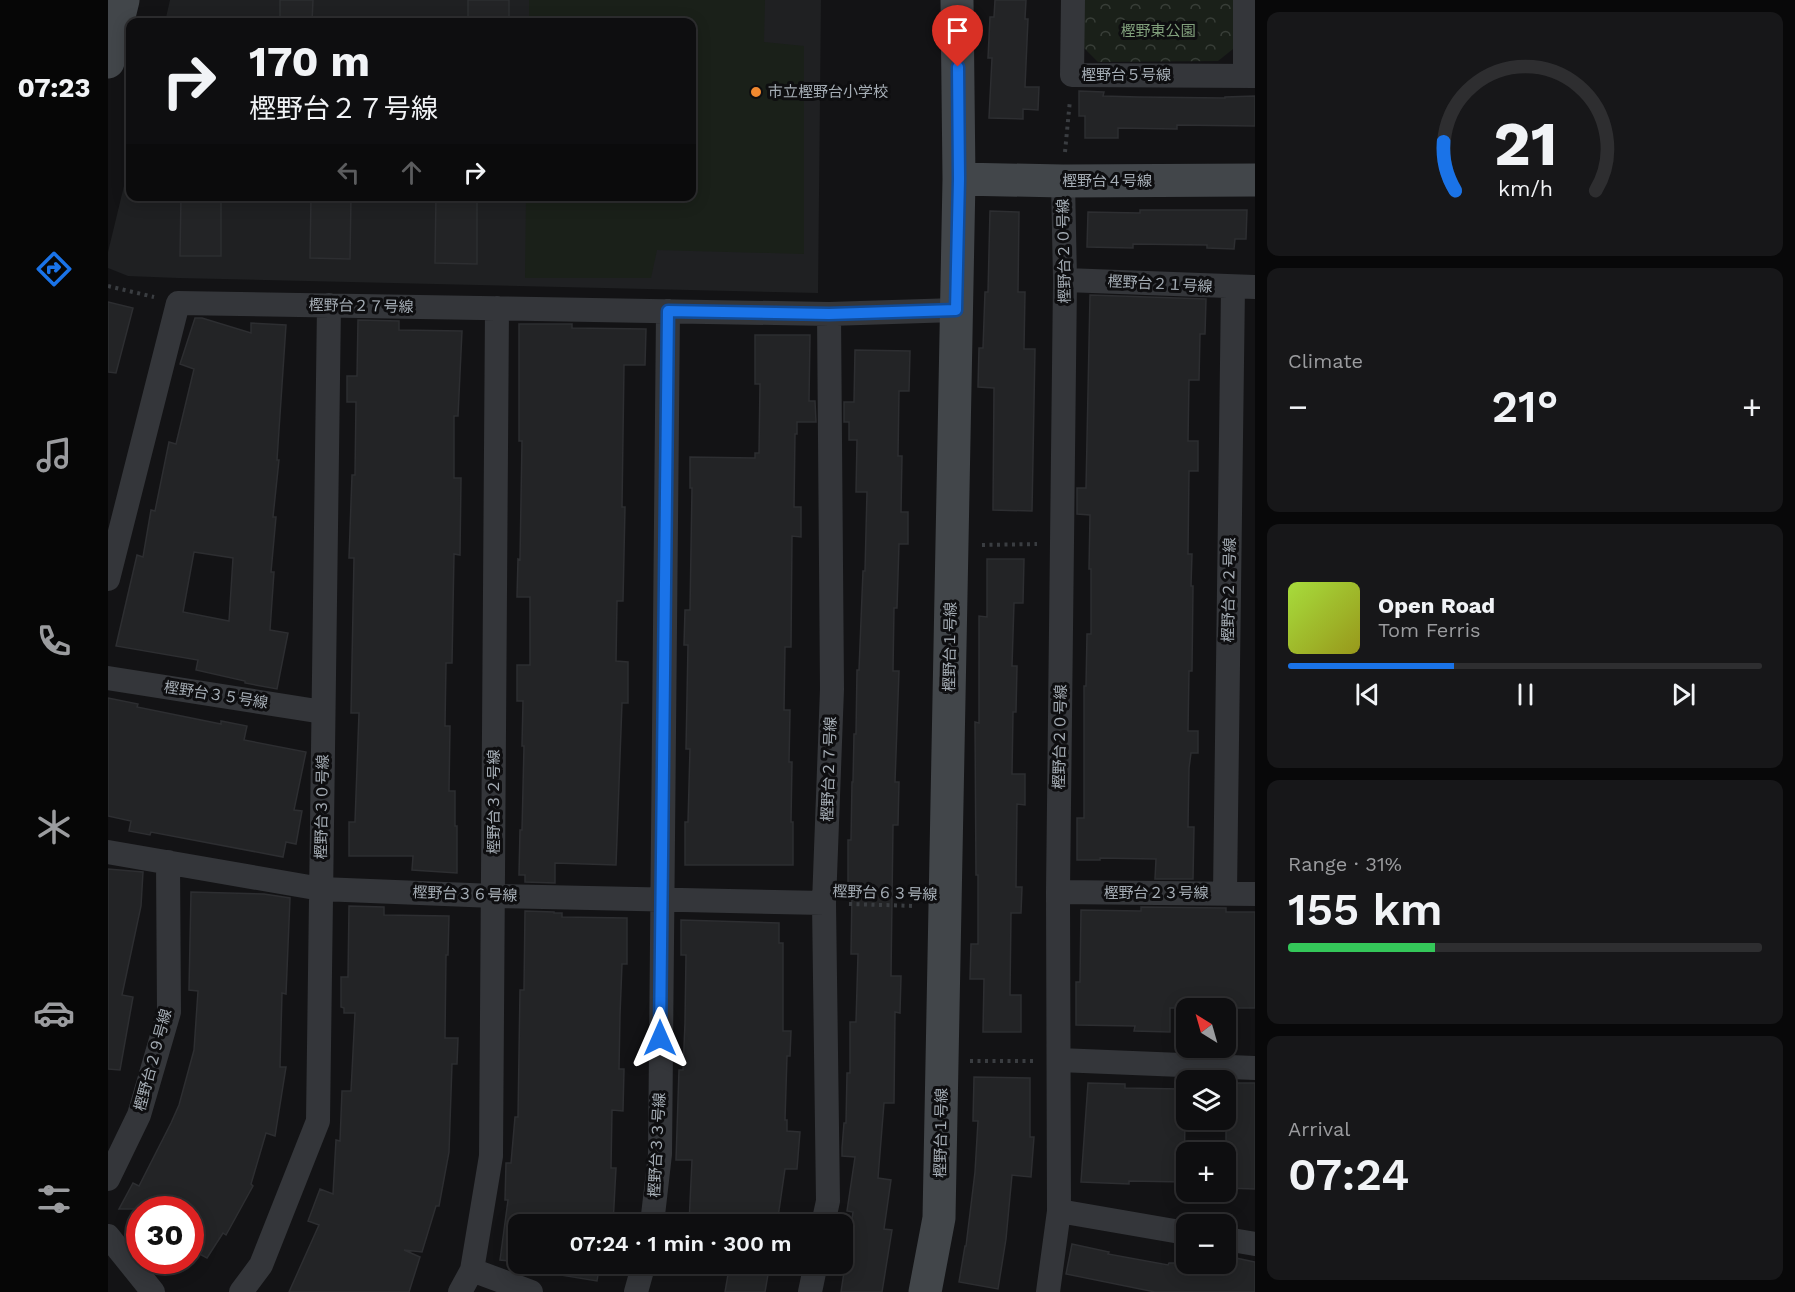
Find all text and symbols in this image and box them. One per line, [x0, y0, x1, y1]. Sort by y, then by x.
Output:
pin [932, 5, 983, 67]
icon: arrive [941, 14, 974, 47]
park label: 樫野東公園 [1120, 22, 1196, 40]
text: 170 m [249, 37, 370, 86]
icon: right [150, 42, 228, 120]
street label: 樫野台５号線 [1081, 66, 1171, 84]
text: 07:23 [18, 72, 90, 104]
place label: 市立樫野台小学校 [768, 83, 888, 101]
marker: 市立樫野台小学校 [749, 85, 763, 99]
text: 樫野台２７号線 [249, 93, 438, 125]
text: 21 [1493, 107, 1557, 180]
icon: left [332, 156, 365, 189]
icon: ahead [395, 156, 428, 189]
icon: right [458, 156, 491, 189]
street label: 樫野台４号線 [1062, 172, 1152, 190]
text: km/h [1497, 176, 1553, 201]
street label: 樫野台２０号線 [1054, 198, 1074, 304]
icon: directions [33, 248, 75, 290]
street label: 樫野台２１号線 [1107, 272, 1213, 296]
street label: 樫野台２７号線 [308, 296, 414, 316]
text: Climate [1288, 349, 1363, 373]
text: 21° [1491, 380, 1559, 433]
text: − [1288, 387, 1308, 426]
text: + [1742, 387, 1762, 426]
icon: music [33, 434, 75, 476]
street label: 樫野台２２号線 [1219, 537, 1239, 643]
text: Open Road [1378, 593, 1495, 618]
street label: 樫野台１号線 [940, 602, 960, 692]
text: Tom Ferris [1378, 618, 1481, 642]
icon: phone [33, 620, 75, 662]
street label: 樫野台３５号線 [163, 678, 269, 712]
icon: previous [1351, 678, 1384, 711]
icon: pause [1509, 678, 1542, 711]
icon: next [1667, 678, 1700, 711]
street label: 樫野台２０号線 [1050, 684, 1070, 790]
street label: 樫野台２７号線 [818, 716, 840, 822]
street label: 樫野台３２号線 [485, 749, 503, 855]
street label: 樫野台３０号線 [312, 754, 332, 860]
icon: climate [33, 806, 75, 848]
text: Range · 31% [1288, 852, 1402, 876]
street label: 樫野台６３号線 [832, 882, 938, 904]
street label: 樫野台３６号線 [412, 883, 518, 905]
text: 155 km [1288, 883, 1443, 936]
street label: 樫野台２３号線 [1103, 884, 1209, 902]
icon: car [33, 992, 75, 1034]
north arrow [1176, 998, 1236, 1058]
map controls [1176, 998, 1236, 1274]
position arrow [628, 1006, 692, 1070]
street label: 樫野台２９号線 [131, 1007, 175, 1113]
button: layers [1176, 1070, 1236, 1130]
street label: 樫野台１号線 [931, 1088, 951, 1178]
street label: 樫野台３３号線 [645, 1092, 669, 1198]
text: Arrival [1288, 1117, 1350, 1141]
button: + [1176, 1142, 1236, 1202]
text: 07:24 [1288, 1148, 1409, 1201]
icon: filters [33, 1178, 75, 1220]
speed limit sign: 30 [126, 1196, 204, 1274]
button: − [1176, 1214, 1236, 1274]
text: 07:24 · 1 min · 300 m [569, 1231, 792, 1256]

